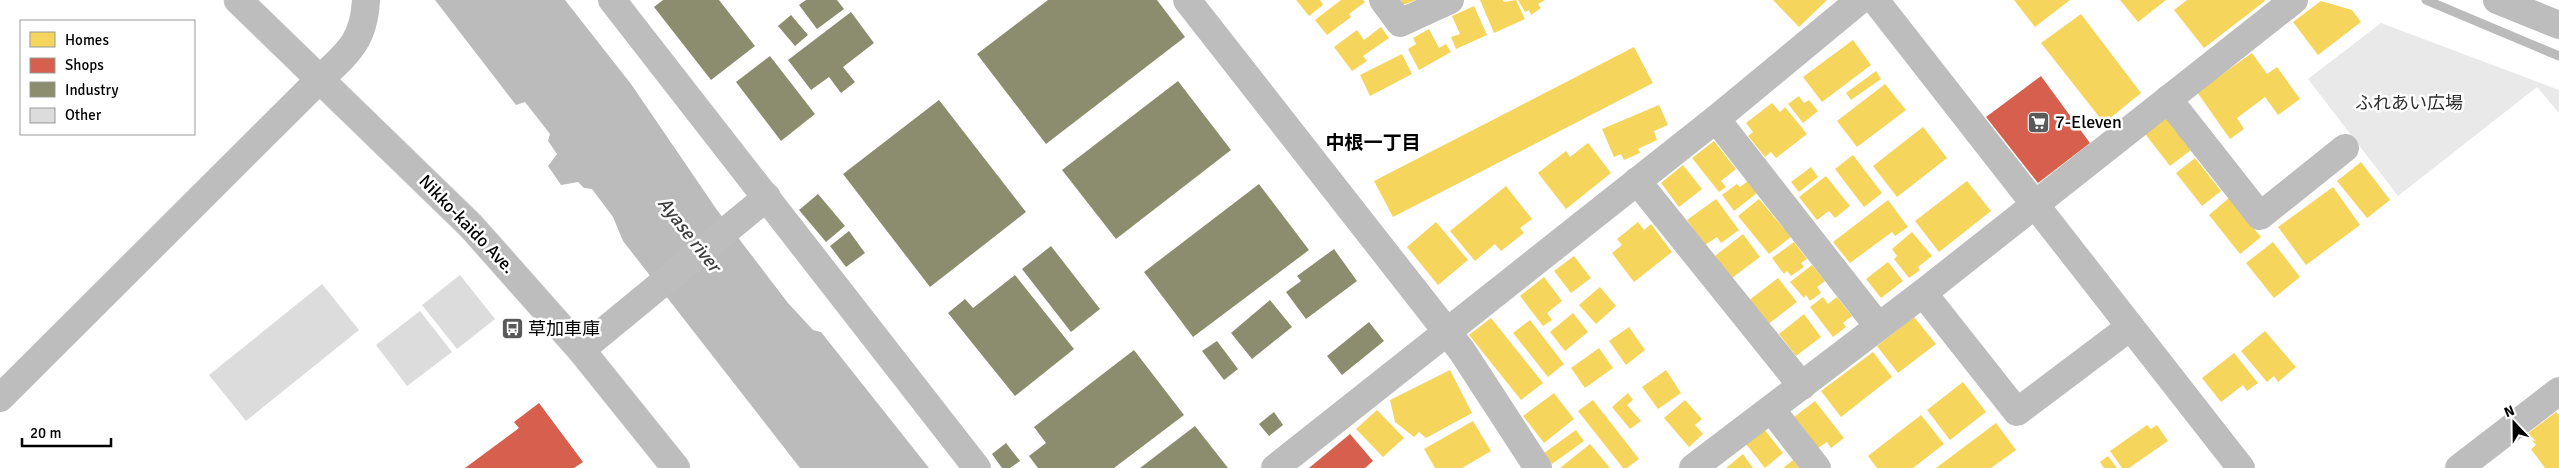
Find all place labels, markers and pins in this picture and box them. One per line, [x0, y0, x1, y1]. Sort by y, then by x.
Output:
supermarket icon: 7-Eleven [2027, 110, 2051, 134]
place label: 7-Eleven [2055, 111, 2122, 133]
bus stop icon: 草加車庫 [500, 317, 524, 341]
place label: 草加車庫 [528, 318, 600, 340]

